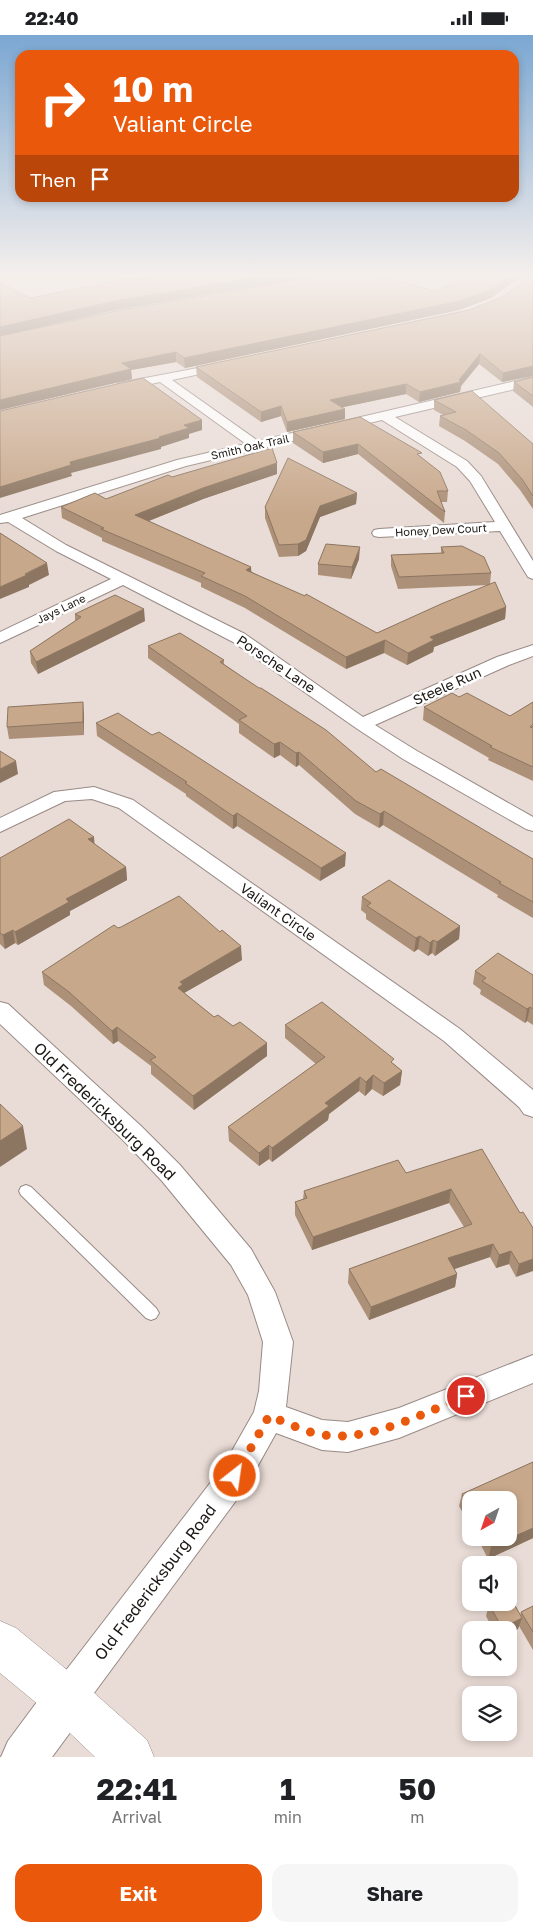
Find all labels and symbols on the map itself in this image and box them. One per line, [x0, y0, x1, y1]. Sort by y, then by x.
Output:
street label: Smith Oak Trail [210, 431, 291, 462]
street label: Honey Dew Court [395, 521, 487, 538]
street label: Jays Lane [34, 591, 87, 626]
street label: Porsche Lane [234, 631, 319, 696]
street label: Steele Run [410, 663, 484, 708]
street label: Valiant Circle [237, 879, 320, 944]
street label: Old Fredericksburg Road [30, 1038, 180, 1184]
pin [445, 1375, 487, 1417]
position arrow [208, 1449, 260, 1501]
north arrow [462, 1491, 518, 1546]
street label: Old Fredericksburg Road [90, 1500, 220, 1664]

